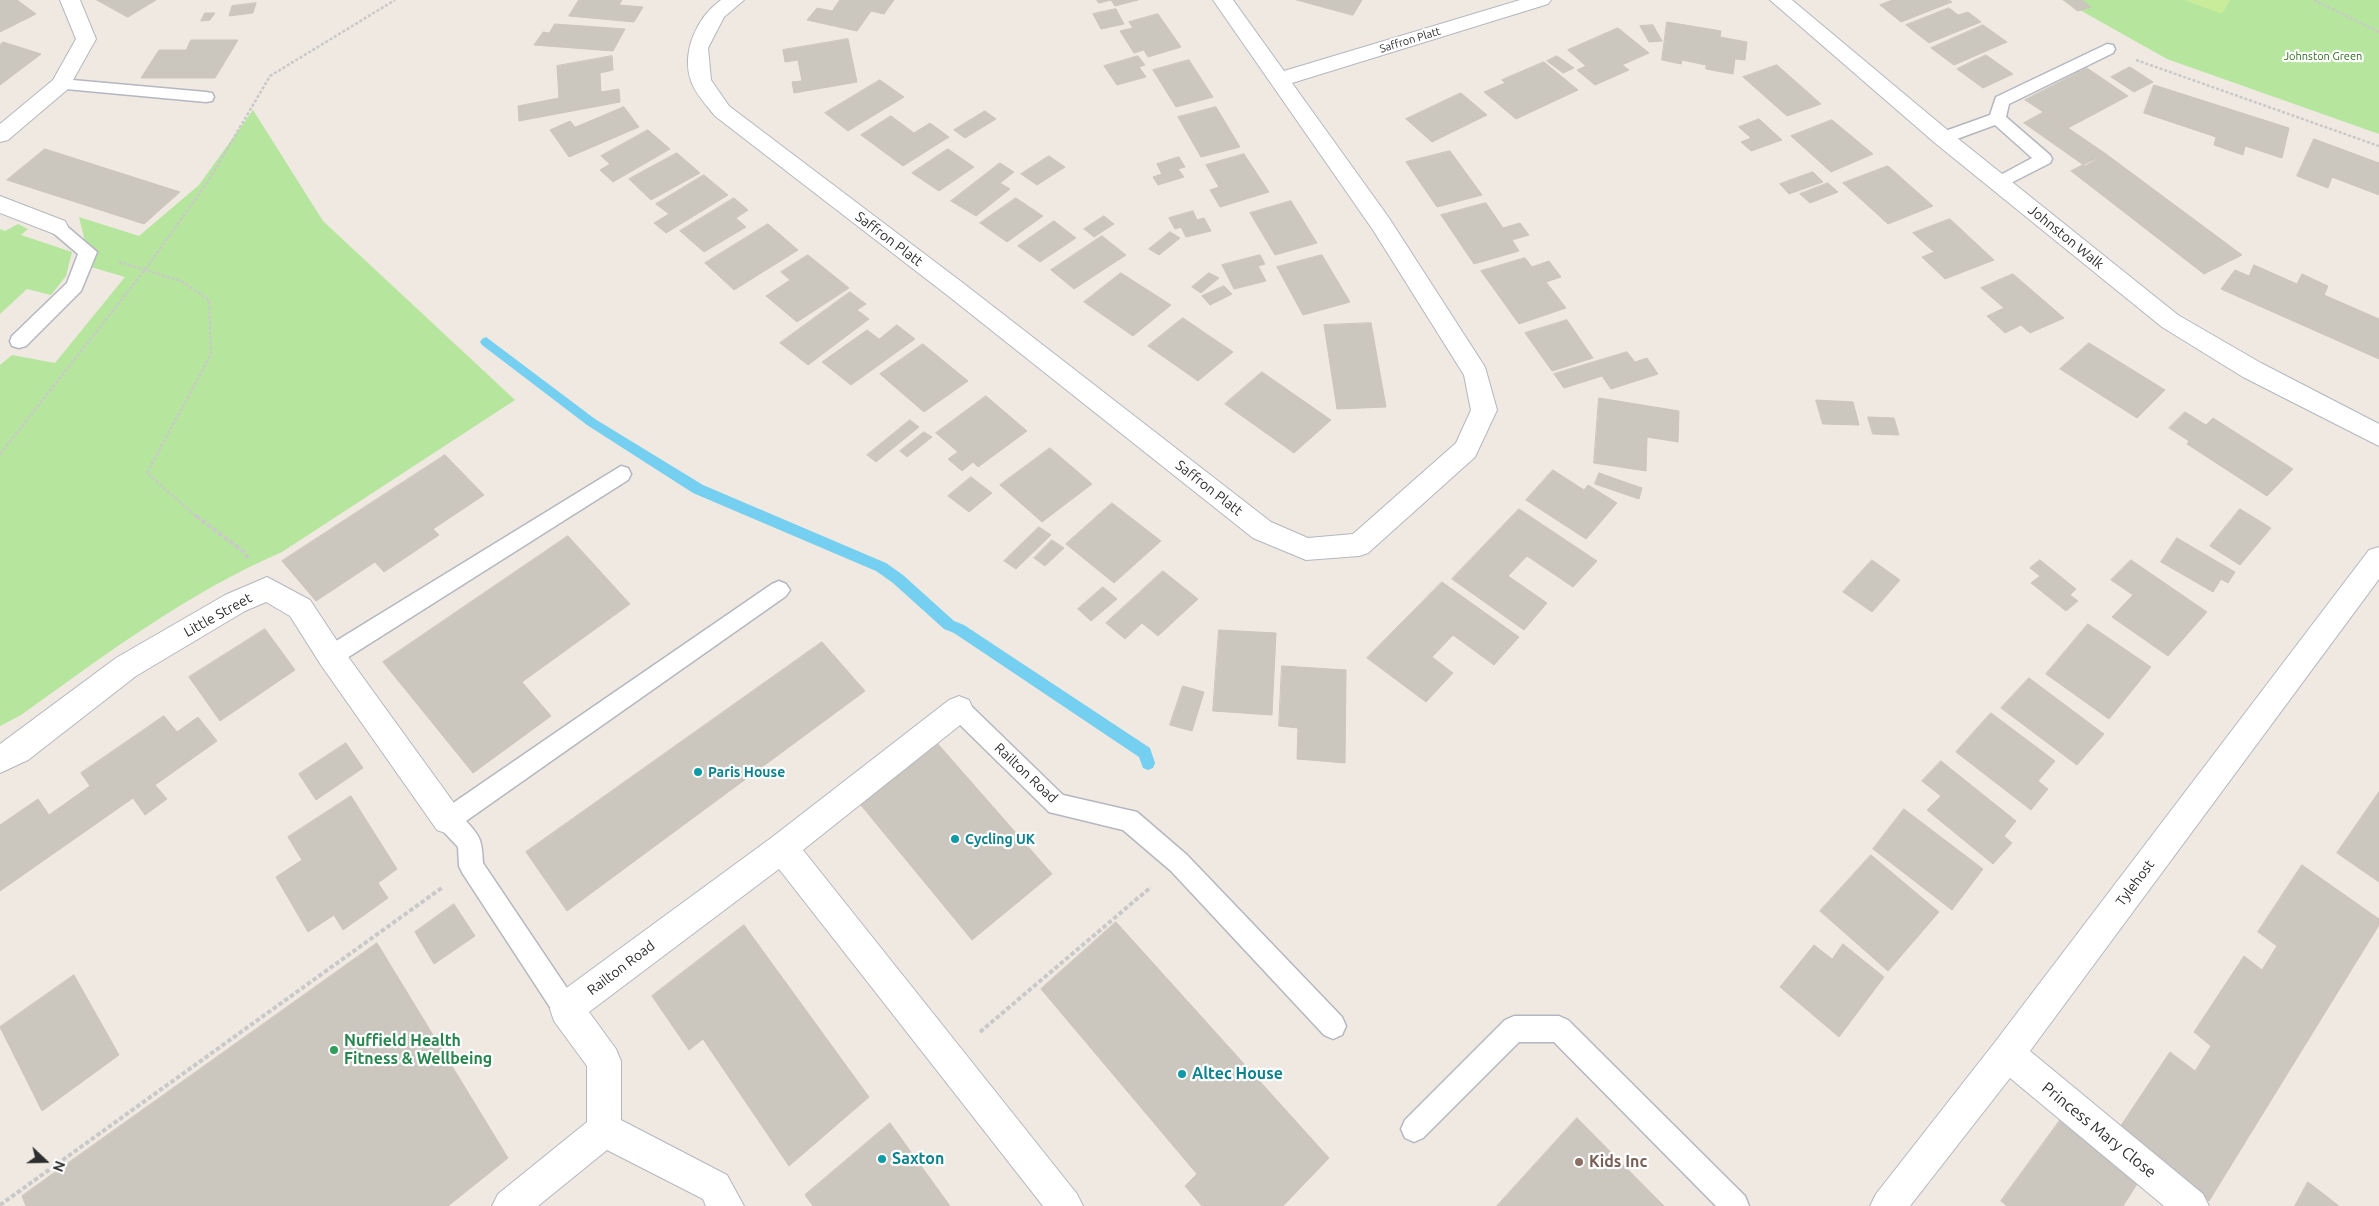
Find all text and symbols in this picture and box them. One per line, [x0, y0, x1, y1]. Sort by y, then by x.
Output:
street label: Saffron Platt [1378, 24, 1442, 56]
park label: Johnston Green [2284, 49, 2362, 63]
street label: Johnston Walk [2025, 201, 2107, 273]
street label: Saffron Platt [852, 208, 926, 270]
street label: Saffron Platt [1172, 457, 1246, 519]
street label: Little Street [181, 589, 255, 641]
street label: Railton Road [991, 740, 1061, 806]
place label: Paris House [708, 764, 785, 780]
marker: Paris House [692, 766, 704, 778]
place label: Cycling UK [965, 831, 1035, 847]
marker: Cycling UK [949, 833, 961, 845]
street label: Tylehost [2112, 857, 2158, 909]
street label: Railton Road [584, 937, 658, 999]
place label: Nuffield Health Fitness & Wellbeing [344, 1031, 492, 1069]
marker: Nuffield Health Fitness & Wellbeing [328, 1044, 340, 1056]
place label: Altec House [1192, 1064, 1283, 1084]
marker: Altec House [1176, 1068, 1188, 1080]
street label: Princess Mary Close [2038, 1078, 2160, 1182]
north arrow [20, 1136, 70, 1186]
place label: Saxton [892, 1149, 944, 1169]
place label: Kids Inc [1589, 1152, 1647, 1172]
marker: Saxton [876, 1153, 888, 1165]
marker: Kids Inc [1573, 1156, 1585, 1168]
text: N [50, 1159, 68, 1174]

